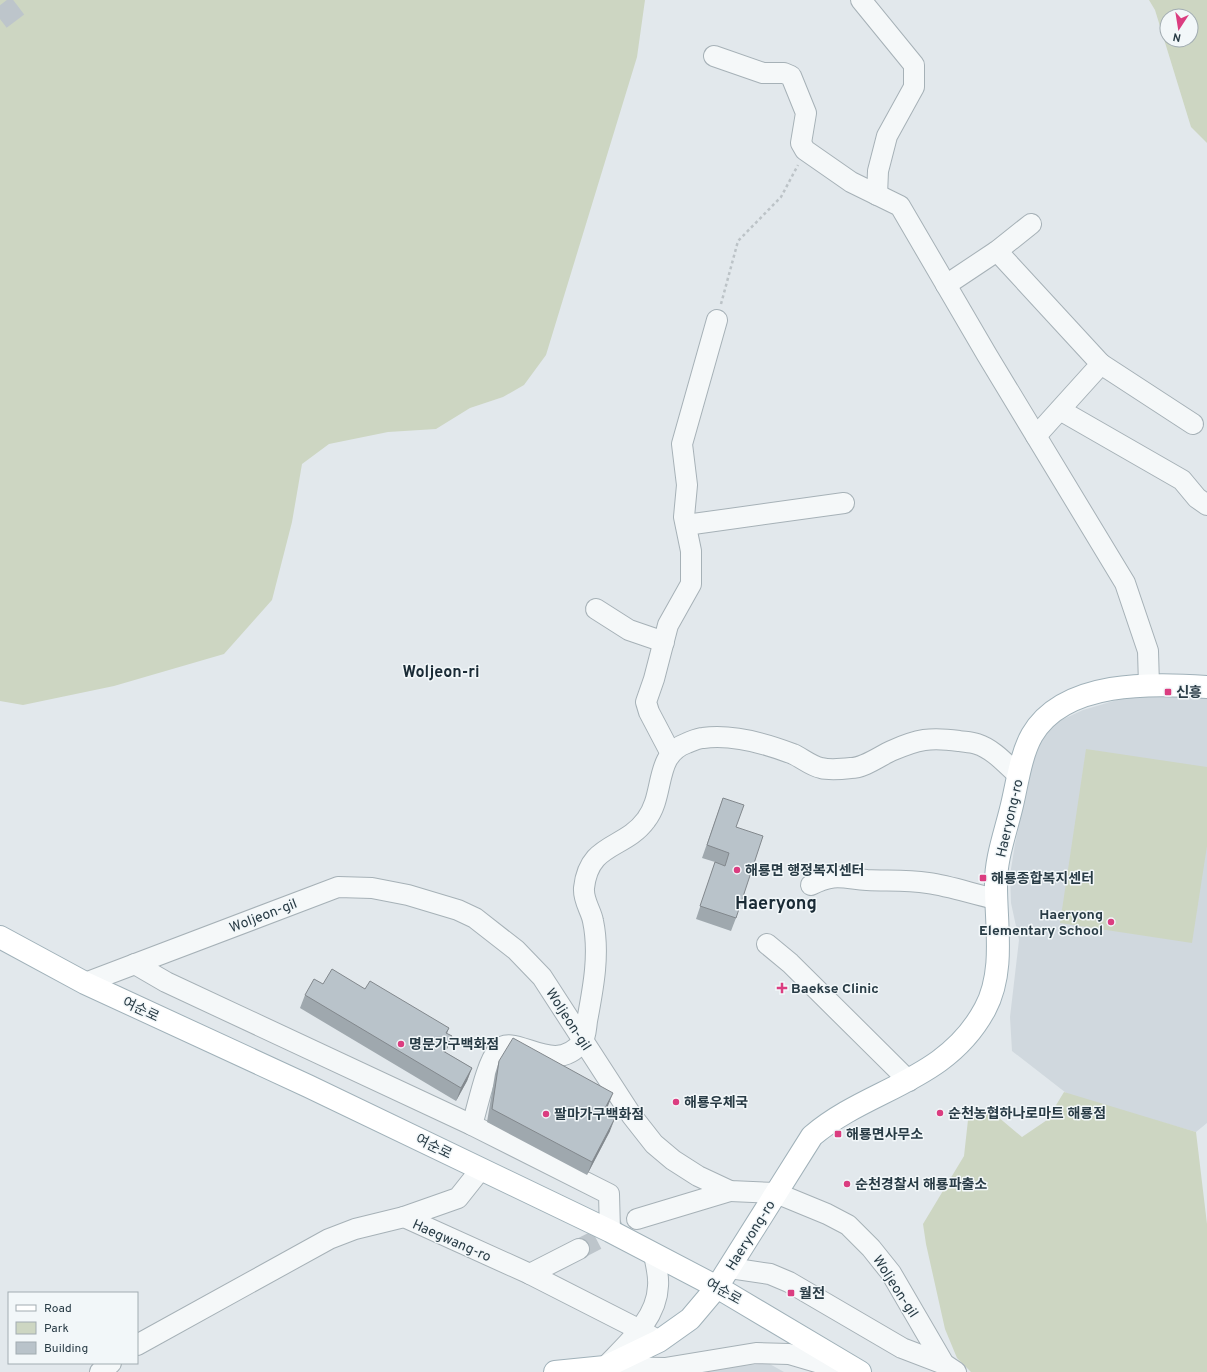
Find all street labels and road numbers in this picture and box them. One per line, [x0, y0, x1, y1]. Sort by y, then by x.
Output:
street label: Haeryong-ro [993, 777, 1028, 859]
street label: Woljeon-gil [227, 896, 300, 937]
street label: Woljeon-gil [541, 985, 594, 1054]
street label: 여순로 [119, 994, 162, 1026]
street label: 여순로 [412, 1131, 455, 1164]
street label: Haeryong-ro [723, 1197, 780, 1274]
street label: Haegwang-ro [409, 1216, 494, 1266]
street label: Woljeon-gil [868, 1252, 921, 1321]
street label: 여순로 [702, 1276, 744, 1309]

